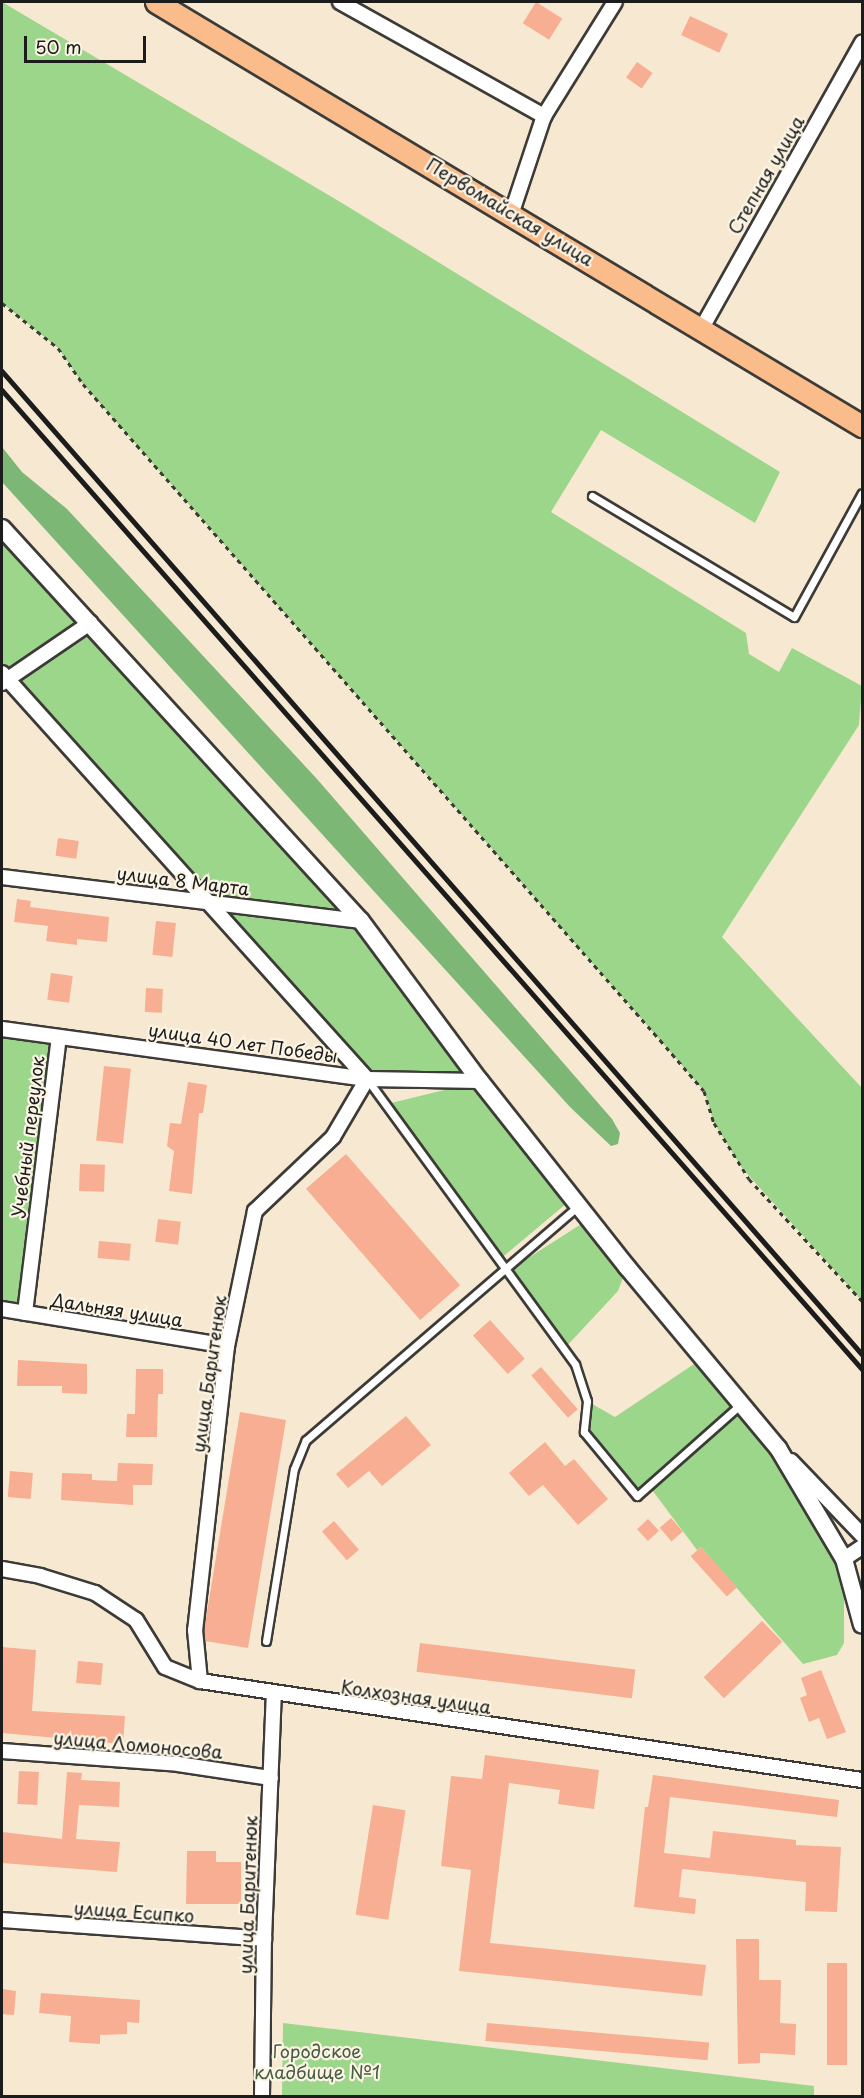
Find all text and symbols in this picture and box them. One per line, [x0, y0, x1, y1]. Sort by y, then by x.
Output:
scale bar [27, 24, 148, 62]
text: 50 m [35, 33, 82, 60]
street label: Степная улица [723, 112, 809, 238]
street label: Первомайская улица [422, 153, 598, 271]
street label: улица 8 Марта [115, 862, 251, 900]
street label: улица 40 лет Победы [146, 1019, 340, 1067]
street label: Учебный переулок [7, 1055, 49, 1219]
street label: Дальняя улица [49, 1289, 185, 1331]
street label: улица Баритенюк [187, 1294, 231, 1454]
street label: Колхозная улица [339, 1676, 493, 1718]
street label: улица Ломоносова [52, 1727, 224, 1763]
street label: улица Баритенюк [234, 1815, 262, 1975]
street label: улица Есипко [73, 1897, 195, 1927]
park label: Городское кладбище №1 [254, 2041, 380, 2084]

